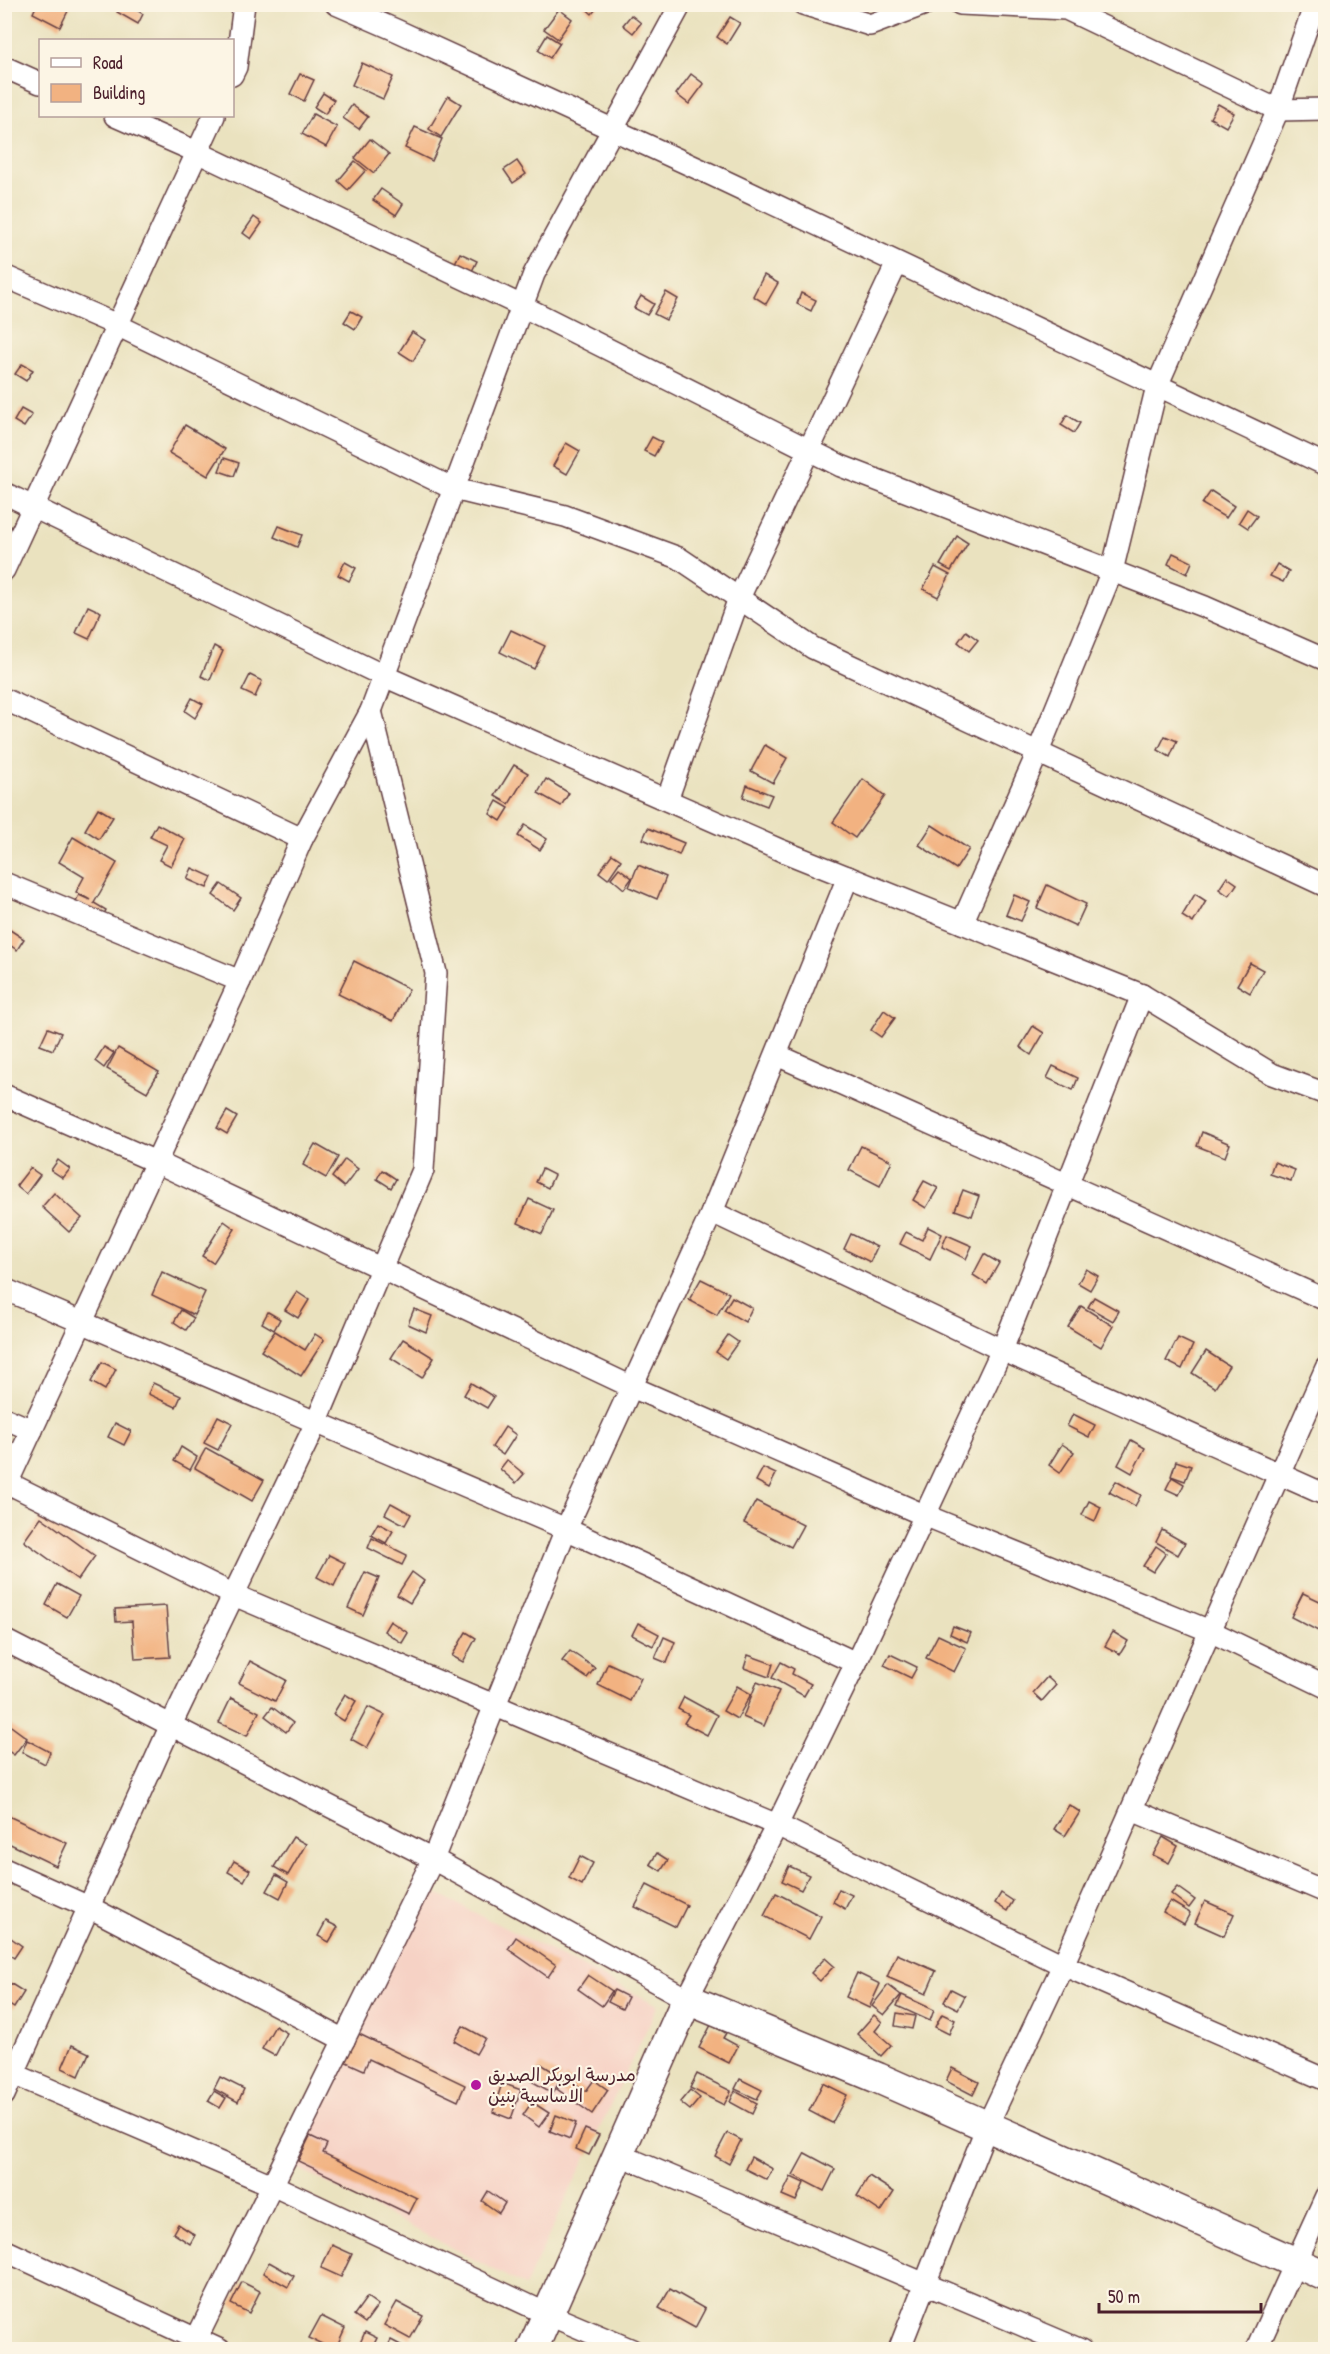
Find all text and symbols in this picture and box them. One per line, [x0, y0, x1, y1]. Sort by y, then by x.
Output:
legend [39, 39, 234, 117]
text: Road [93, 50, 123, 75]
text: Building [93, 80, 145, 105]
place label: مدرسة ابوبكر الصديق الاساسية بنين [488, 2062, 636, 2108]
marker: مدرسة ابوبكر الصديق الاساسية بنين [469, 2078, 483, 2092]
scale bar [1099, 2276, 1261, 2314]
text: 50 m [1108, 2284, 1140, 2309]

